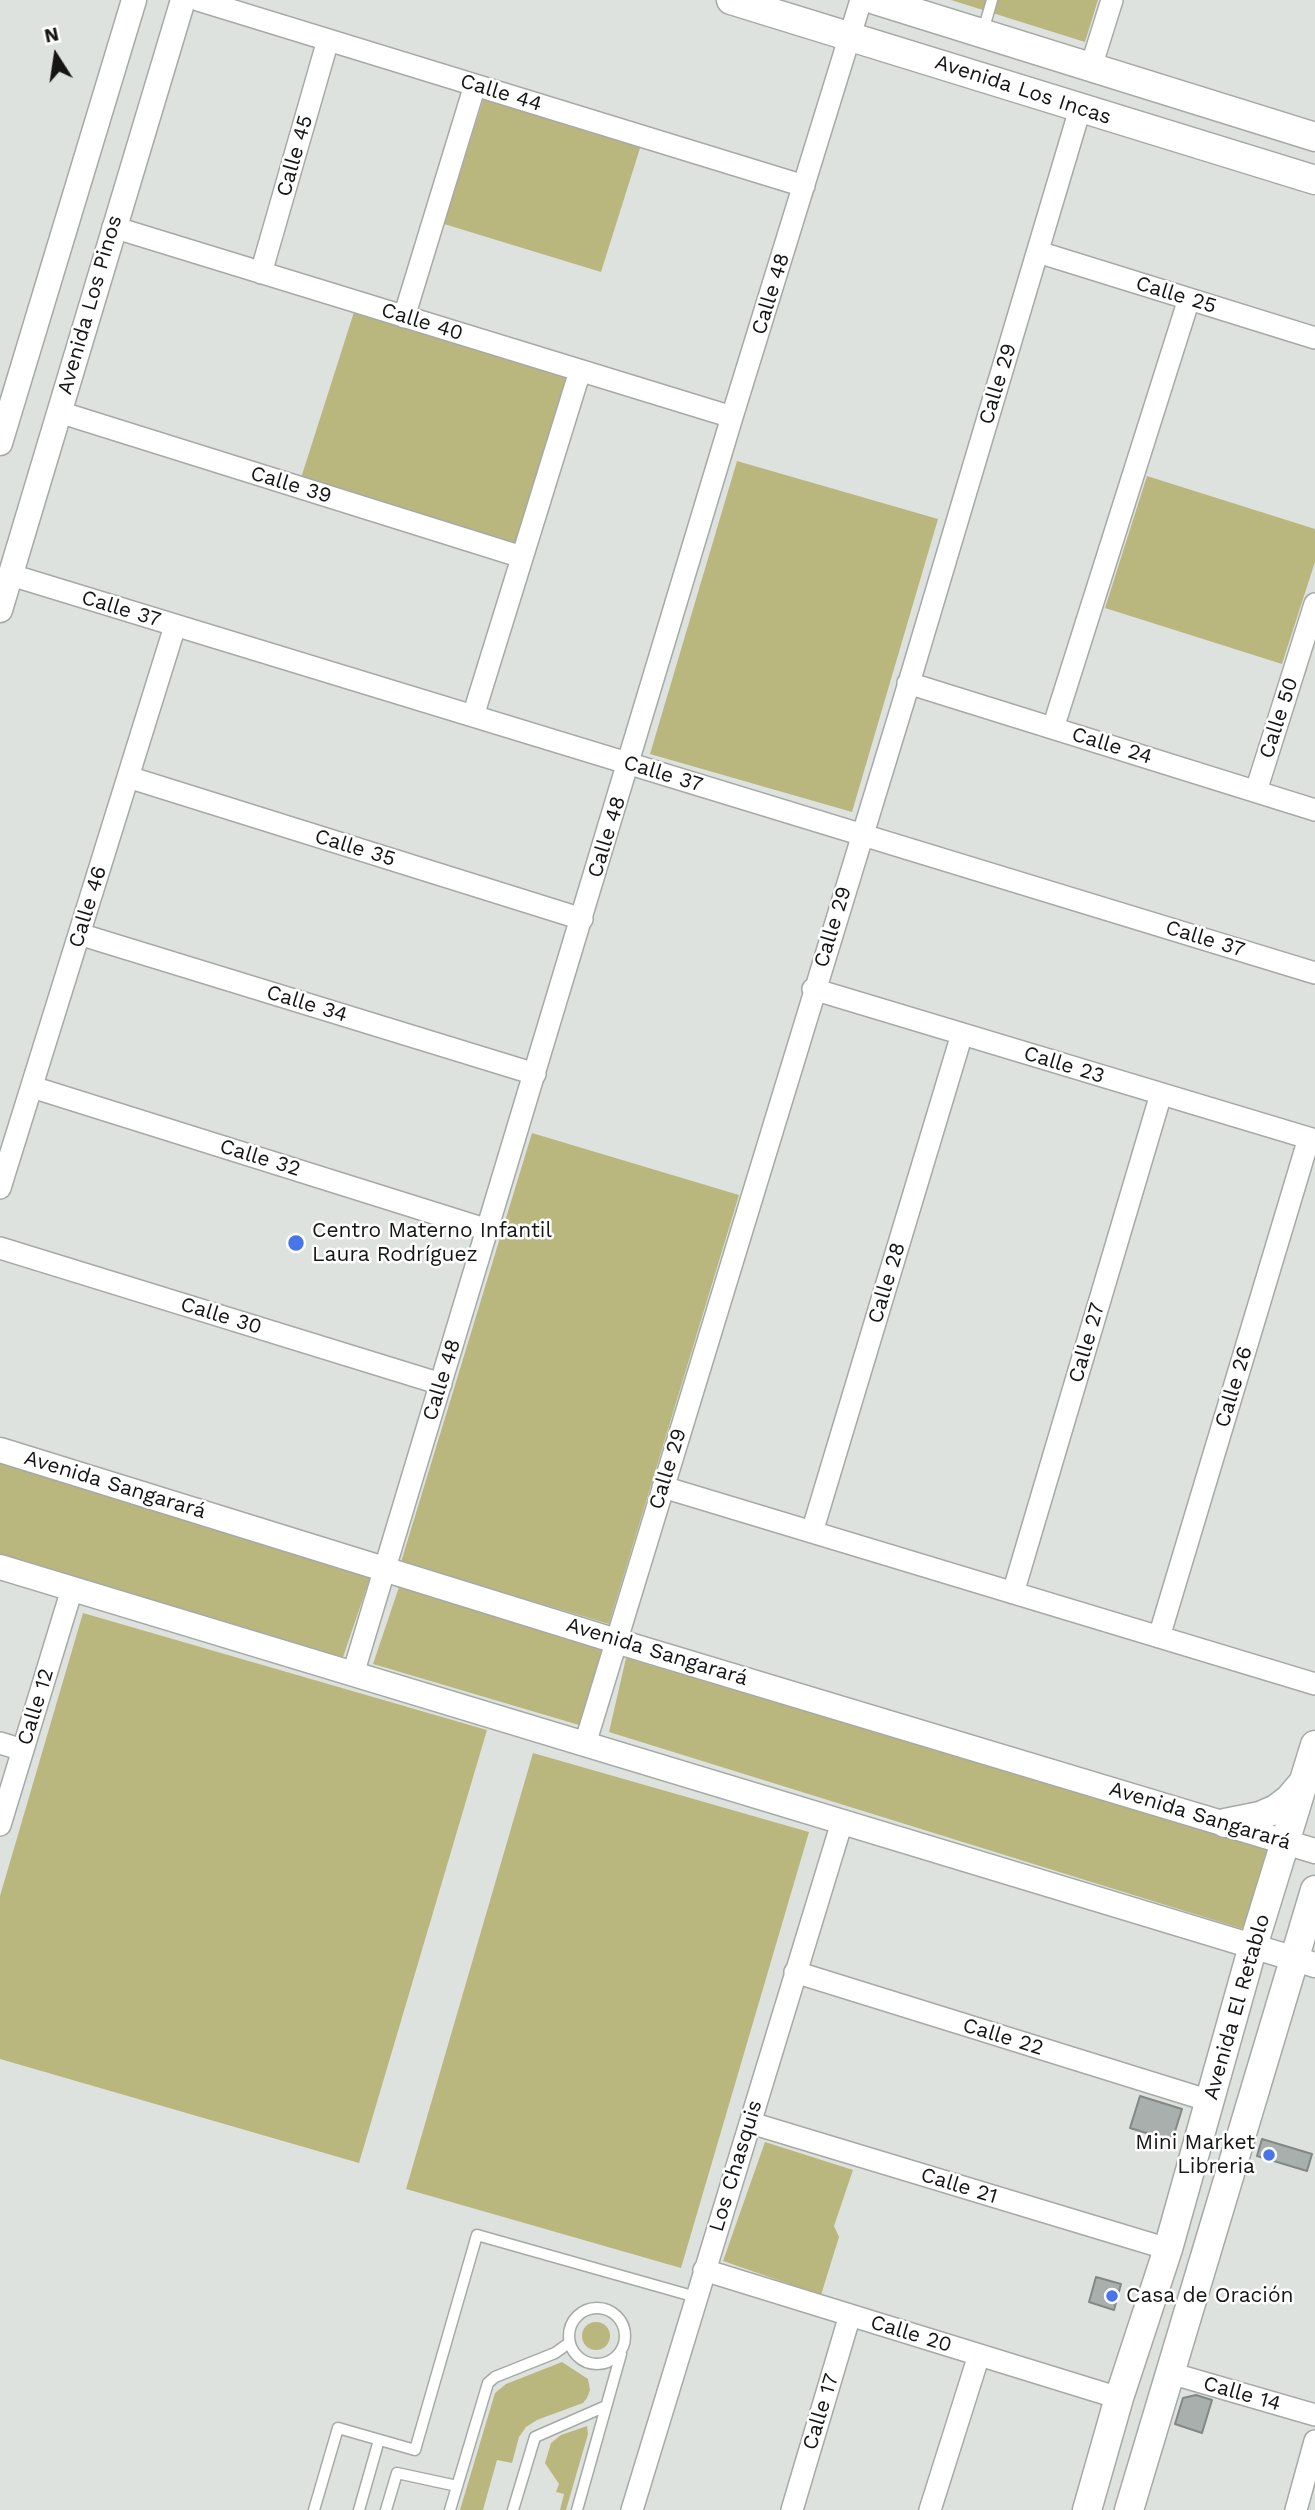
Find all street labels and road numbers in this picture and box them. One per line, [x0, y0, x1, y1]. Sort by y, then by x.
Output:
street label: Avenida Los Incas [932, 50, 1114, 130]
street label: Calle 44 [457, 69, 545, 117]
street label: Calle 45 [271, 112, 319, 200]
street label: Avenida Los Pinos [52, 213, 128, 397]
street label: Calle 48 [747, 250, 795, 338]
street label: Calle 25 [1133, 271, 1219, 319]
street label: Calle 40 [378, 298, 466, 346]
street label: Calle 29 [974, 340, 1022, 428]
street label: Calle 39 [247, 461, 335, 509]
street label: Calle 37 [78, 585, 164, 633]
street label: Calle 50 [1254, 674, 1304, 762]
street label: Calle 24 [1069, 722, 1155, 770]
street label: Calle 37 [620, 750, 706, 798]
street label: Calle 48 [583, 793, 631, 881]
street label: Calle 35 [312, 824, 398, 872]
street label: Calle 46 [64, 863, 112, 951]
street label: Calle 29 [809, 883, 857, 971]
street label: Calle 37 [1162, 915, 1248, 963]
street label: Calle 34 [263, 980, 351, 1028]
street label: Calle 23 [1021, 1041, 1107, 1089]
street label: Calle 32 [217, 1134, 303, 1182]
street label: Calle 28 [863, 1239, 911, 1327]
street label: Calle 30 [177, 1292, 265, 1340]
street label: Calle 27 [1064, 1300, 1110, 1386]
street label: Calle 48 [418, 1336, 466, 1424]
street label: Calle 26 [1210, 1343, 1258, 1431]
street label: Calle 29 [644, 1425, 692, 1513]
street label: Avenida Sangarará [21, 1445, 209, 1525]
street label: Avenida Sangarará [563, 1612, 751, 1692]
street label: Calle 12 [12, 1666, 60, 1748]
street label: Avenida Sangarará [1106, 1776, 1294, 1856]
street label: Avenida El Retablo [1198, 1911, 1276, 2103]
street label: Calle 22 [960, 2013, 1046, 2061]
street label: Los Chasquis [704, 2097, 768, 2235]
street label: Calle 21 [918, 2162, 1000, 2210]
street label: Calle 20 [867, 2310, 955, 2358]
street label: Calle 17 [797, 2371, 845, 2453]
street label: Calle 14 [1200, 2371, 1284, 2417]

